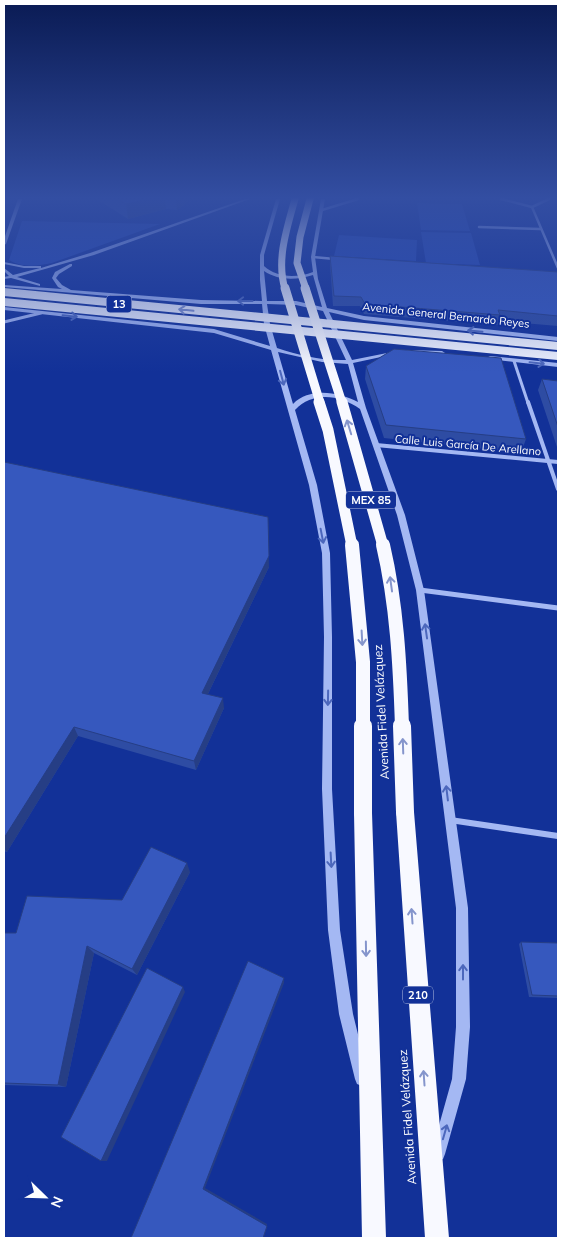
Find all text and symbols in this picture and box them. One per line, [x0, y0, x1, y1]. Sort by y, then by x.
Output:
road number: 13 [106, 296, 132, 312]
one-way arrow [237, 296, 254, 306]
street label: Avenida General Bernardo Reyes [362, 299, 530, 331]
one-way arrow [179, 305, 195, 315]
one-way arrow [61, 311, 77, 321]
one-way arrow [467, 326, 483, 336]
one-way arrow [529, 358, 545, 368]
one-way arrow [278, 370, 288, 386]
one-way arrow [344, 419, 354, 435]
street label: Calle Luis García De Arellano [394, 432, 542, 458]
road number: MEX 85 [346, 492, 396, 508]
one-way arrow [318, 527, 328, 543]
one-way arrow [386, 576, 396, 592]
one-way arrow [421, 624, 431, 640]
one-way arrow [357, 630, 367, 646]
street label: Avenida Fidel Velázquez [370, 644, 392, 780]
one-way arrow [323, 690, 333, 706]
one-way arrow [398, 738, 408, 754]
one-way arrow [442, 785, 452, 801]
one-way arrow [326, 852, 335, 868]
one-way arrow [408, 908, 417, 924]
one-way arrow [362, 941, 371, 957]
one-way arrow [458, 964, 468, 980]
road number: 210 [403, 986, 433, 1004]
street label: Avenida Fidel Velázquez [395, 1049, 419, 1185]
one-way arrow [419, 1070, 428, 1086]
one-way arrow [440, 1124, 450, 1140]
north arrow [20, 1172, 70, 1222]
text: N [47, 1194, 67, 1210]

